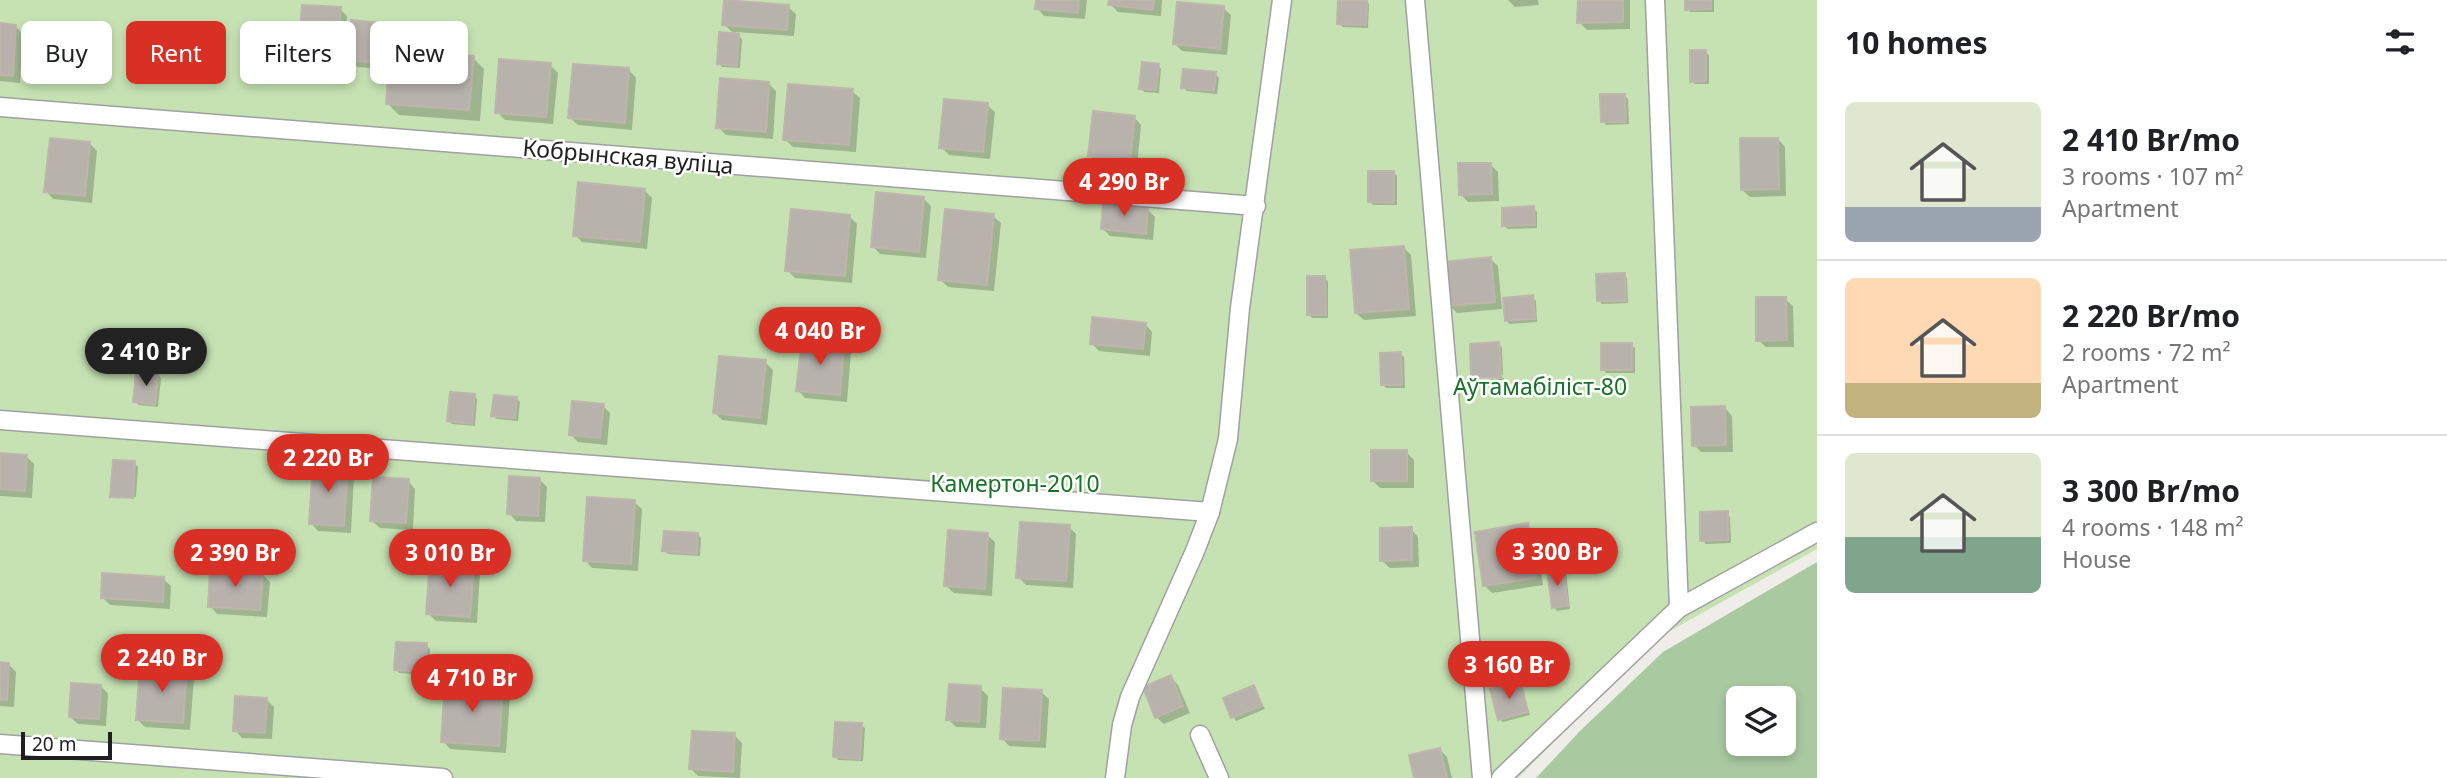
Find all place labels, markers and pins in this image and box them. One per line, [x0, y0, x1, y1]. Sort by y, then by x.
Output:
pin: 4 290 Br [1052, 158, 1196, 218]
pin: 4 040 Br [748, 308, 892, 367]
pin: 2 410 Br [74, 328, 218, 388]
pin: 2 220 Br [256, 434, 400, 494]
pin: 3 300 Br [1485, 528, 1629, 588]
pin: 2 390 Br [163, 530, 307, 589]
pin: 3 010 Br [378, 530, 522, 589]
pin: 2 240 Br [90, 634, 234, 694]
pin: 3 160 Br [1437, 642, 1581, 701]
pin: 4 710 Br [400, 654, 544, 714]

